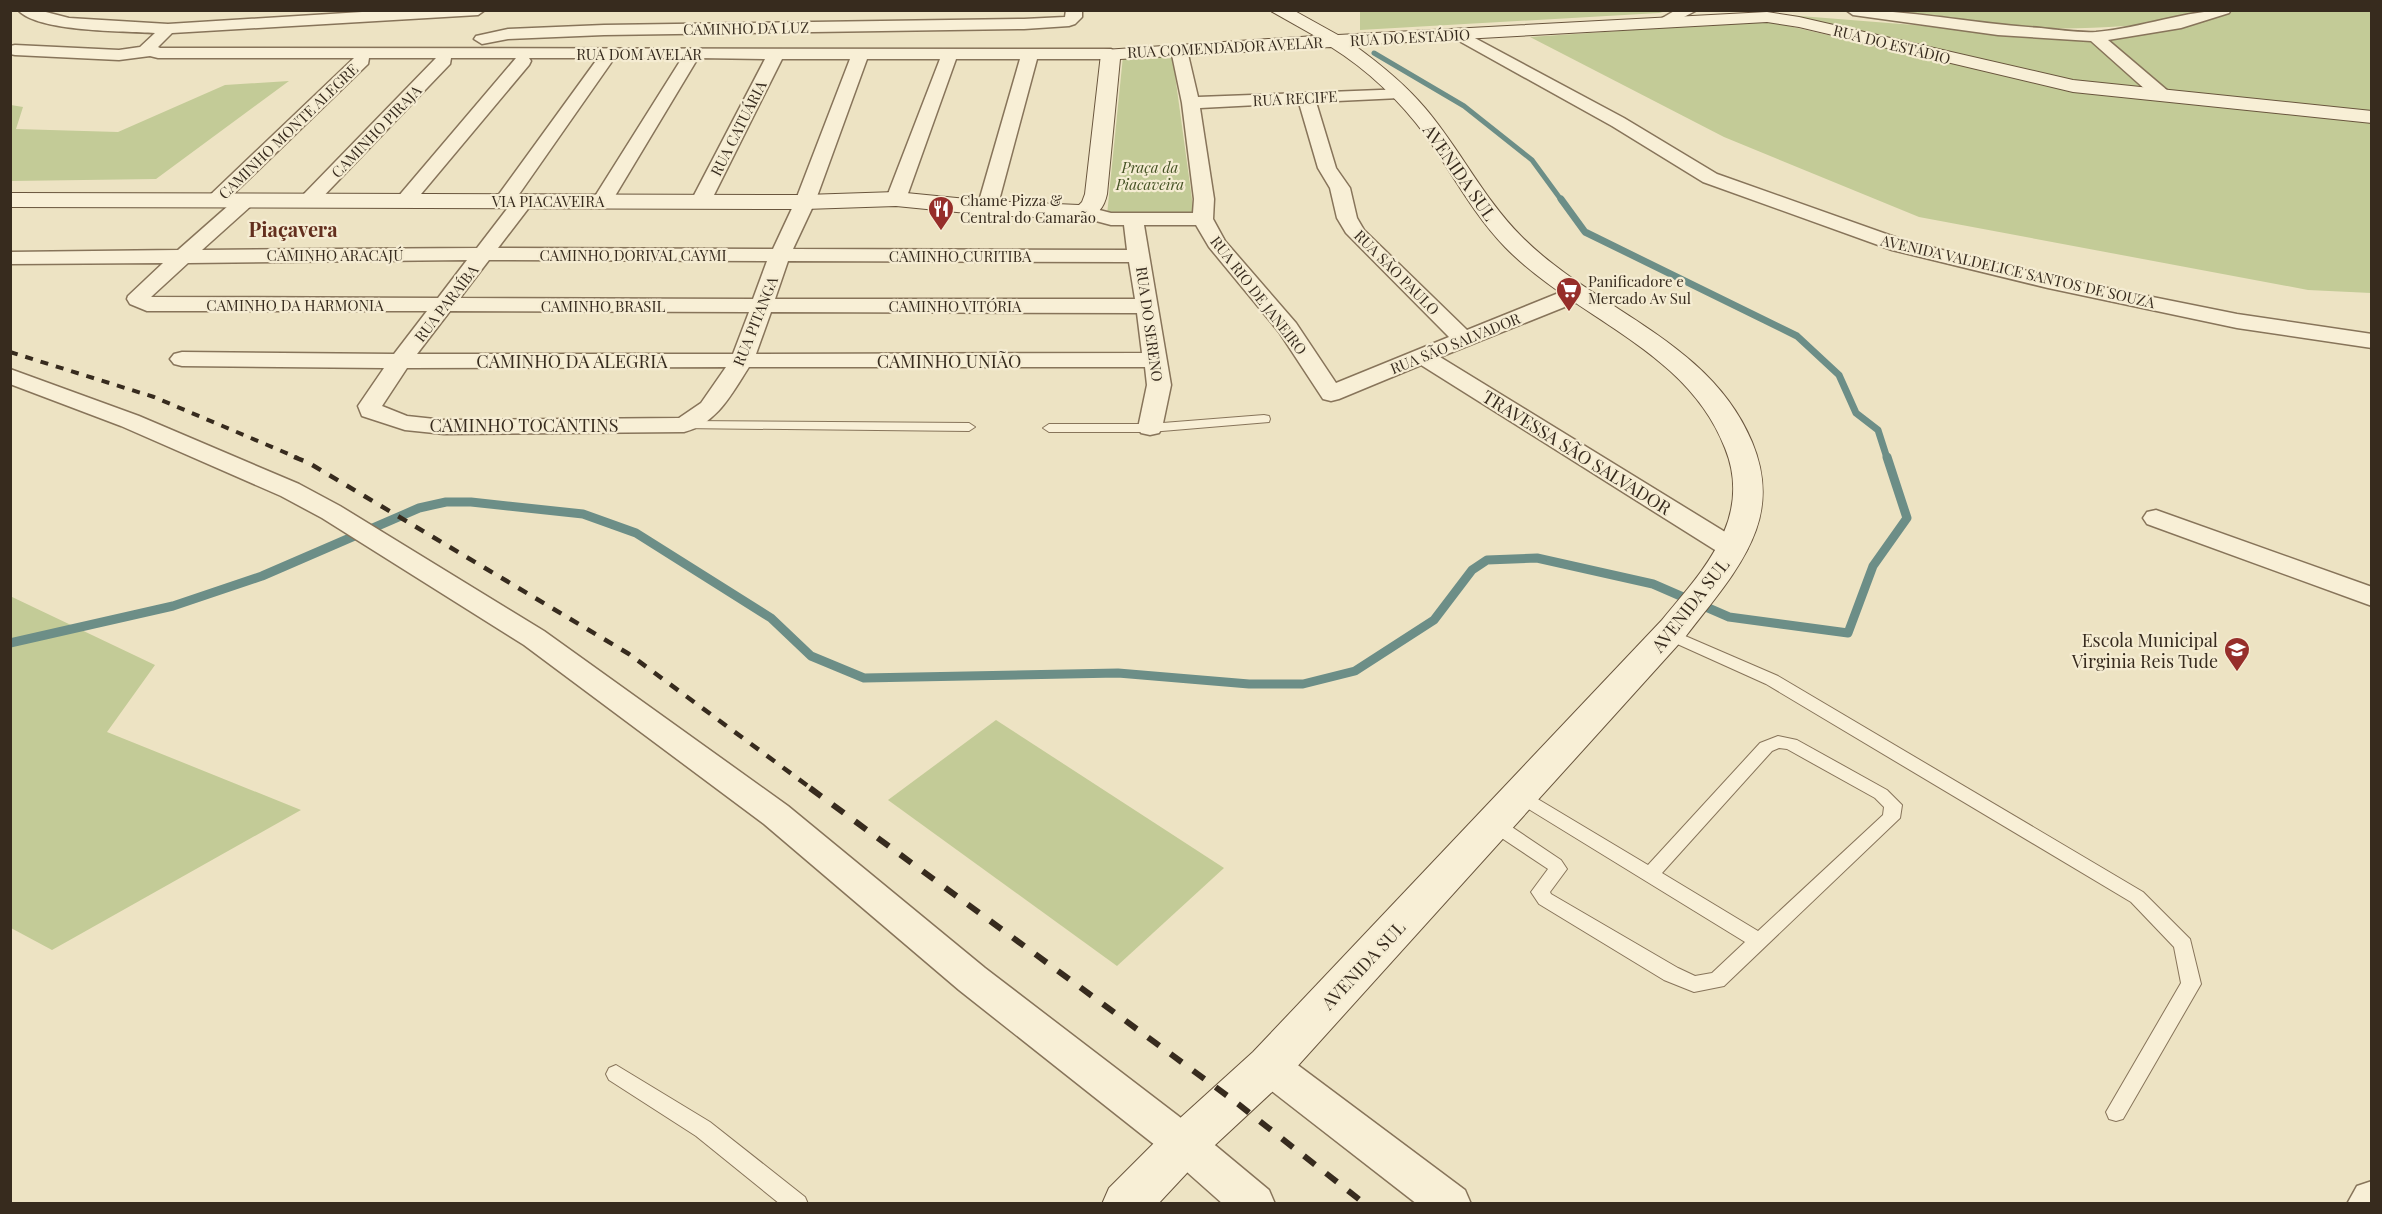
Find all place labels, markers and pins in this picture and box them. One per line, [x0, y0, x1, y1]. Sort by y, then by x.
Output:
place label: Chame Pizza & Central do Camarão [960, 190, 1096, 227]
restaurant icon: Chame Pizza & Central do Camarão [926, 194, 956, 232]
place label: Panificadore e Mercado Av Sul [1588, 271, 1691, 308]
supermarket icon: Panificadore e Mercado Av Sul [1554, 275, 1584, 313]
place label: Escola Municipal Virginia Reis Tude [2071, 628, 2218, 673]
school or university icon: Escola Municipal Virginia Reis Tude [2222, 635, 2252, 673]

